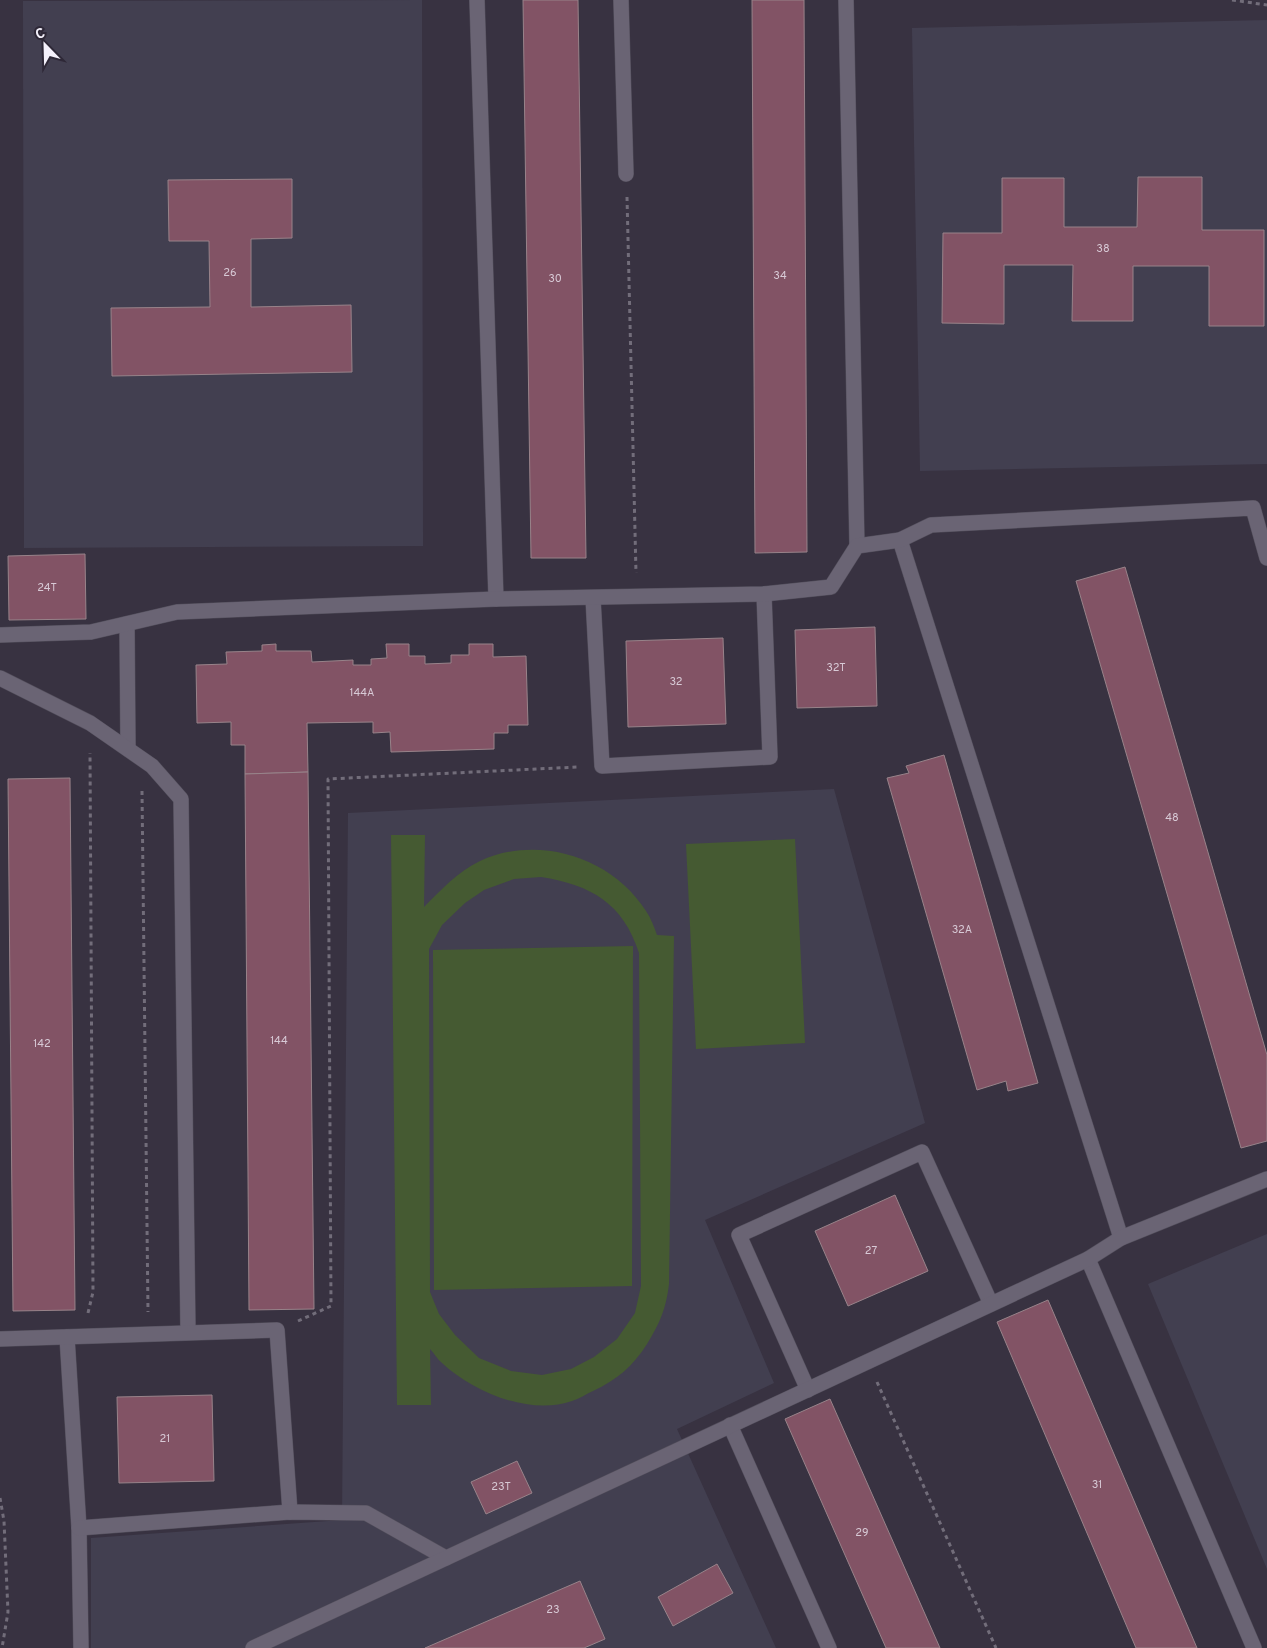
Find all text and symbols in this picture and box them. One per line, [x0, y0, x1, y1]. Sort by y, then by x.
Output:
north arrow [20, 20, 70, 70]
text: С [33, 25, 48, 44]
house number: 38 [1096, 242, 1110, 256]
house number: 26 [223, 266, 237, 280]
house number: 34 [773, 269, 787, 283]
house number: 30 [548, 272, 562, 286]
house number: 24Т [37, 581, 57, 595]
house number: 32Т [826, 661, 846, 675]
house number: 32 [669, 675, 683, 689]
house number: 144А [350, 686, 374, 700]
house number: 48 [1165, 811, 1179, 825]
house number: 32А [952, 923, 972, 937]
house number: 144 [270, 1034, 288, 1048]
house number: 142 [33, 1037, 51, 1051]
house number: 27 [865, 1244, 877, 1258]
house number: 21 [160, 1432, 170, 1446]
house number: 31 [1092, 1478, 1102, 1492]
house number: 23Т [491, 1480, 511, 1494]
house number: 29 [855, 1526, 869, 1540]
house number: 23 [546, 1603, 560, 1617]

